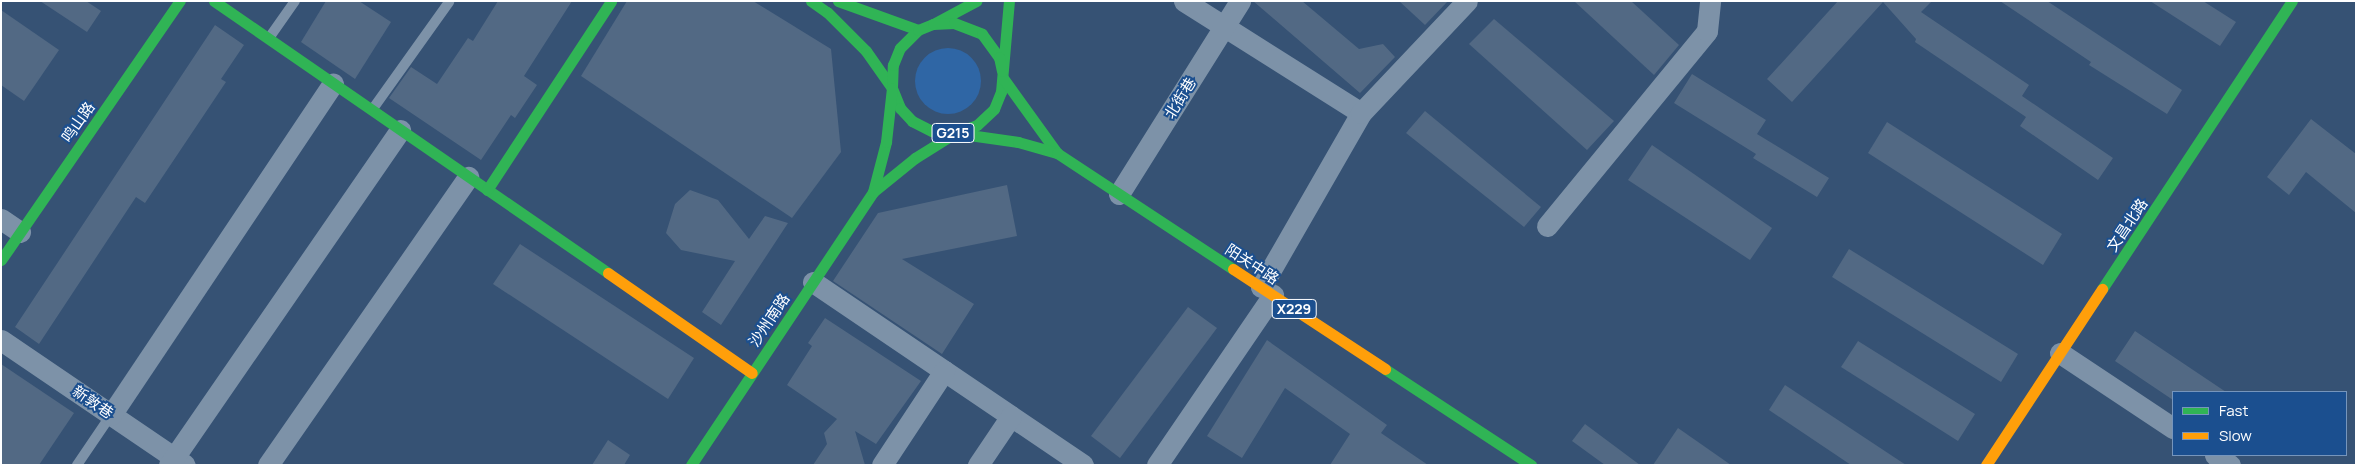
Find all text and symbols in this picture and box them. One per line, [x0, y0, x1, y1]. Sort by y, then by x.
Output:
street label: 北街巷 [1160, 74, 1200, 122]
street label: 鸣山路 [58, 98, 98, 146]
road number: G215 [930, 122, 976, 144]
street label: 文昌北路 [2103, 195, 2151, 255]
street label: 阳关中路 [1222, 240, 1282, 288]
street label: 沙州南路 [745, 290, 793, 350]
road number: X229 [1272, 298, 1316, 320]
street label: 新敦巷 [69, 382, 117, 422]
legend [2172, 391, 2347, 456]
text: Fast [2219, 400, 2248, 421]
text: Slow [2219, 425, 2252, 446]

